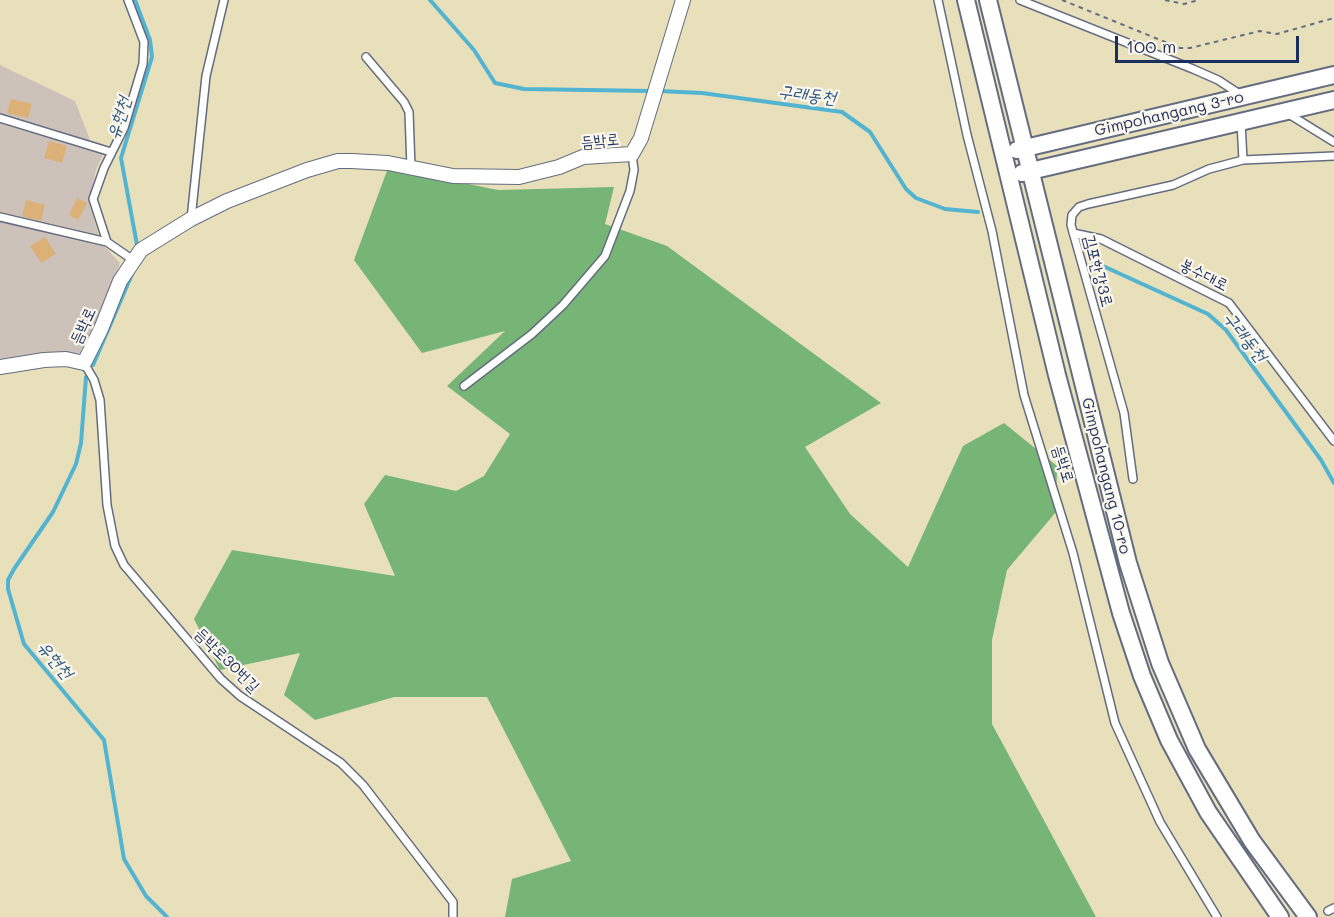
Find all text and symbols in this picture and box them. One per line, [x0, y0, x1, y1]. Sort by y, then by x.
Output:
scale bar [1118, 24, 1302, 62]
text: 100 m [1126, 34, 1176, 58]
water label: 구래동천 [777, 81, 837, 109]
street label: Gimpohangang 3-ro [1092, 87, 1246, 141]
water label: 유현천 [102, 94, 136, 142]
street label: 듬박로 [580, 130, 620, 152]
street label: 김포한강3로 [1079, 233, 1117, 309]
street label: 봉수대로 [1177, 255, 1231, 295]
street label: 듬박로 [66, 304, 100, 348]
water label: 구래동천 [1219, 308, 1271, 366]
street label: Gimpohangang 10-ro [1077, 396, 1135, 556]
street label: 듬박로 [1048, 443, 1078, 485]
street label: 듬박로30번길 [191, 624, 263, 696]
water label: 유현천 [33, 636, 77, 684]

